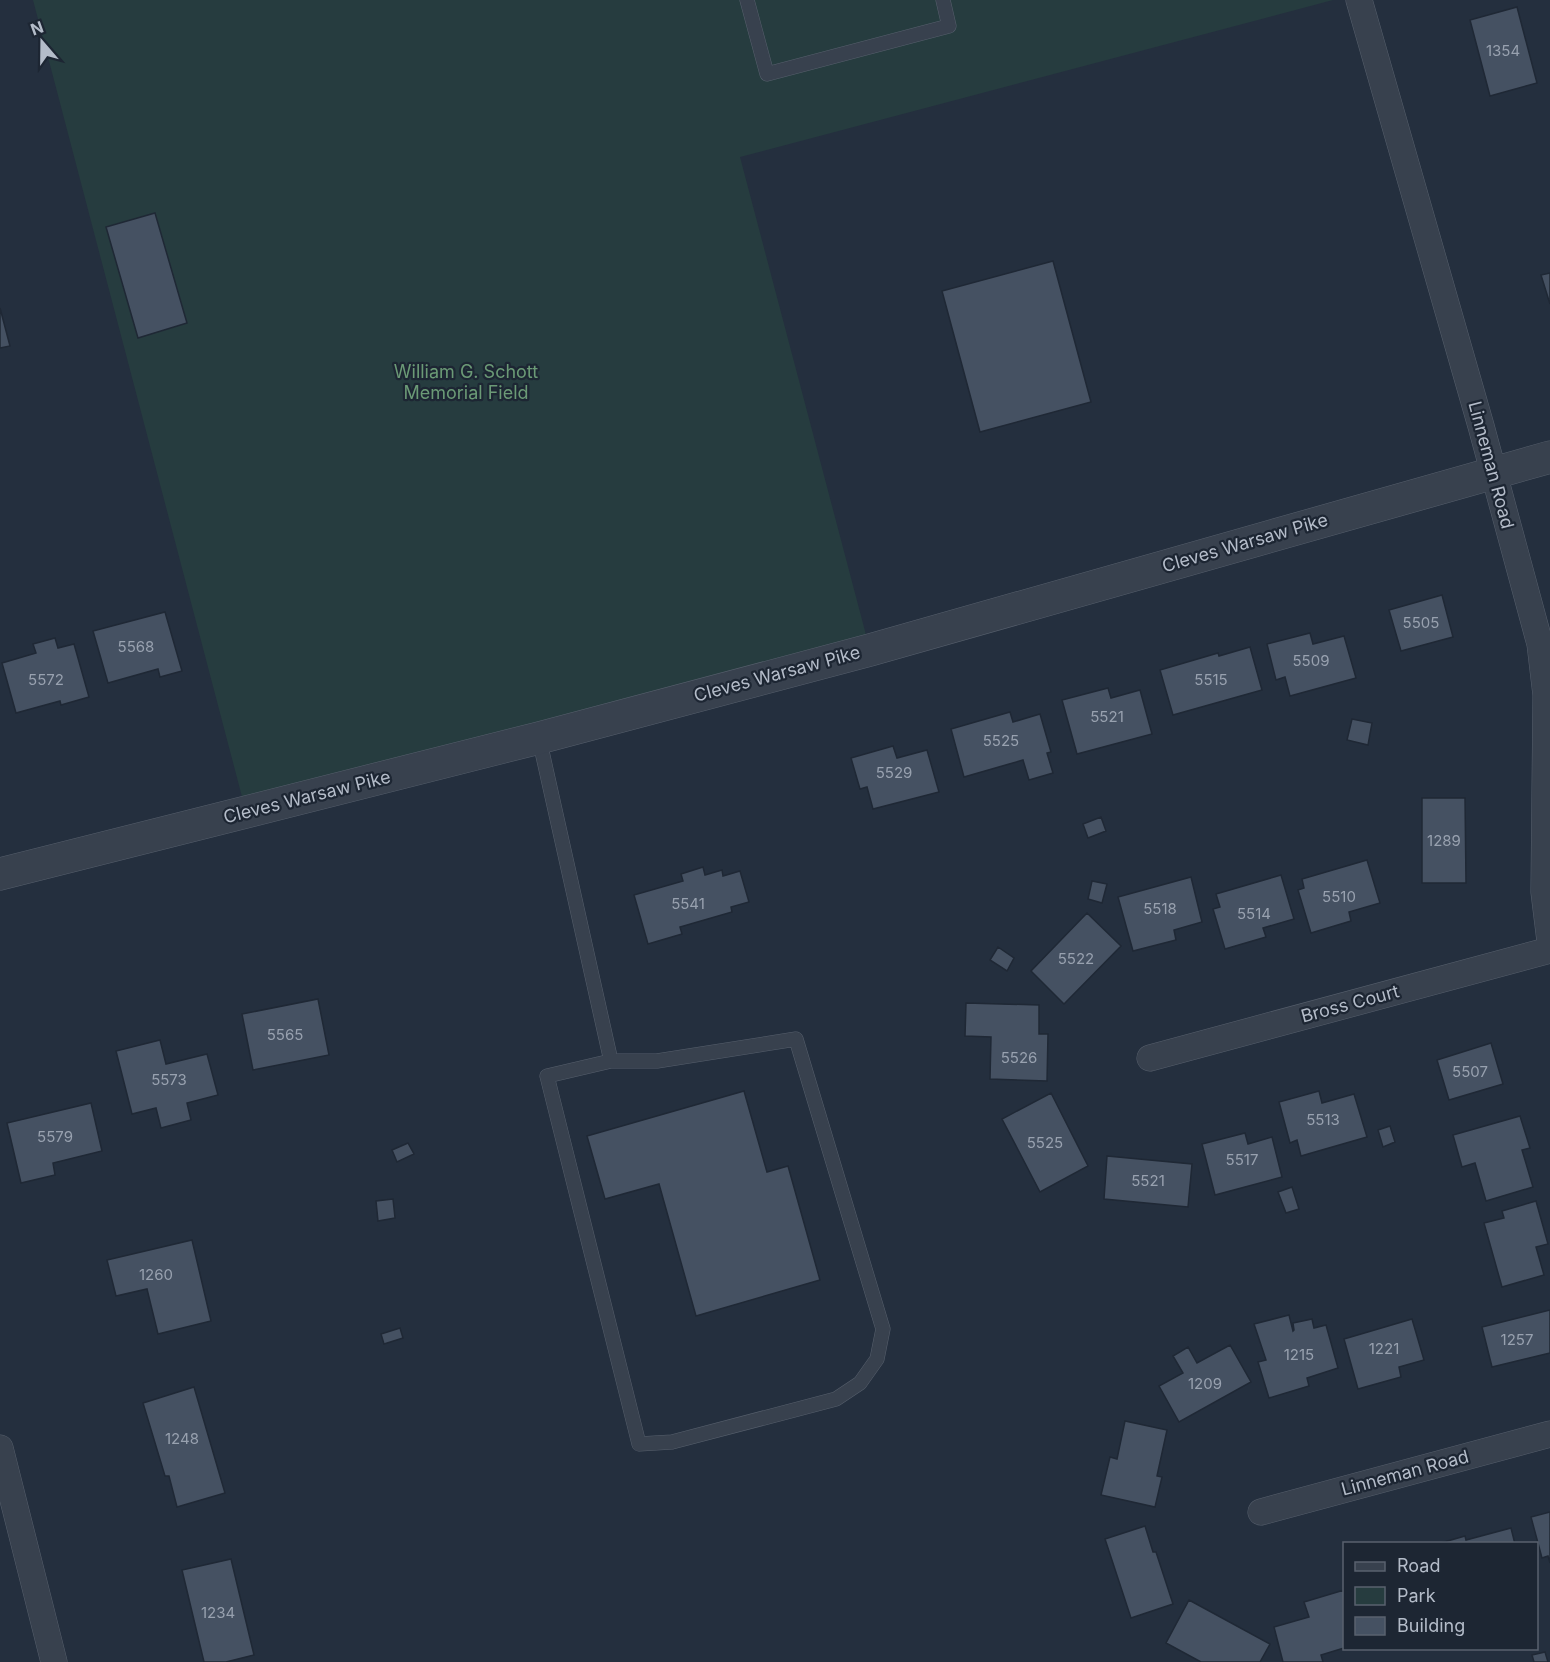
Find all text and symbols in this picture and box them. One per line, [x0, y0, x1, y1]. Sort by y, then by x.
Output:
north arrow [12, 12, 72, 72]
text: N [28, 16, 46, 39]
house number: 1354 [1486, 41, 1520, 60]
park label: William G. Schott Memorial Field [394, 361, 538, 403]
street label: Linneman Road [1464, 399, 1519, 531]
street label: Cleves Warsaw Pike [1160, 509, 1330, 576]
house number: 5505 [1403, 613, 1439, 632]
house number: 5568 [118, 637, 154, 656]
street label: Cleves Warsaw Pike [691, 641, 862, 706]
house number: 5509 [1292, 651, 1330, 670]
house number: 5572 [28, 670, 64, 689]
house number: 5515 [1194, 670, 1228, 689]
house number: 5521 [1090, 707, 1124, 726]
house number: 5525 [983, 731, 1019, 750]
house number: 5529 [876, 763, 912, 782]
street label: Cleves Warsaw Pike [221, 766, 393, 827]
house number: 1289 [1427, 831, 1461, 850]
house number: 5510 [1322, 887, 1356, 906]
house number: 5541 [671, 894, 705, 913]
house number: 5518 [1143, 899, 1177, 918]
house number: 5514 [1237, 904, 1271, 923]
house number: 5522 [1058, 949, 1094, 968]
street label: Bross Court [1299, 980, 1401, 1027]
house number: 5565 [267, 1025, 303, 1044]
house number: 5526 [1001, 1048, 1037, 1067]
house number: 5507 [1452, 1062, 1488, 1081]
house number: 5573 [151, 1070, 187, 1089]
house number: 5513 [1306, 1110, 1340, 1129]
house number: 5579 [37, 1127, 73, 1146]
house number: 5525 [1027, 1133, 1063, 1152]
house number: 5517 [1226, 1150, 1258, 1169]
house number: 5521 [1131, 1171, 1165, 1190]
house number: 1260 [139, 1265, 173, 1284]
house number: 1257 [1501, 1330, 1533, 1349]
house number: 1221 [1369, 1339, 1399, 1358]
house number: 1215 [1284, 1345, 1314, 1364]
house number: 1209 [1188, 1374, 1222, 1393]
house number: 1248 [165, 1429, 199, 1448]
street label: Linneman Road [1339, 1445, 1471, 1500]
legend [1343, 1542, 1538, 1650]
text: Road [1397, 1555, 1440, 1576]
text: Park [1397, 1585, 1436, 1606]
house number: 1234 [201, 1603, 235, 1622]
text: Building [1397, 1615, 1465, 1636]

